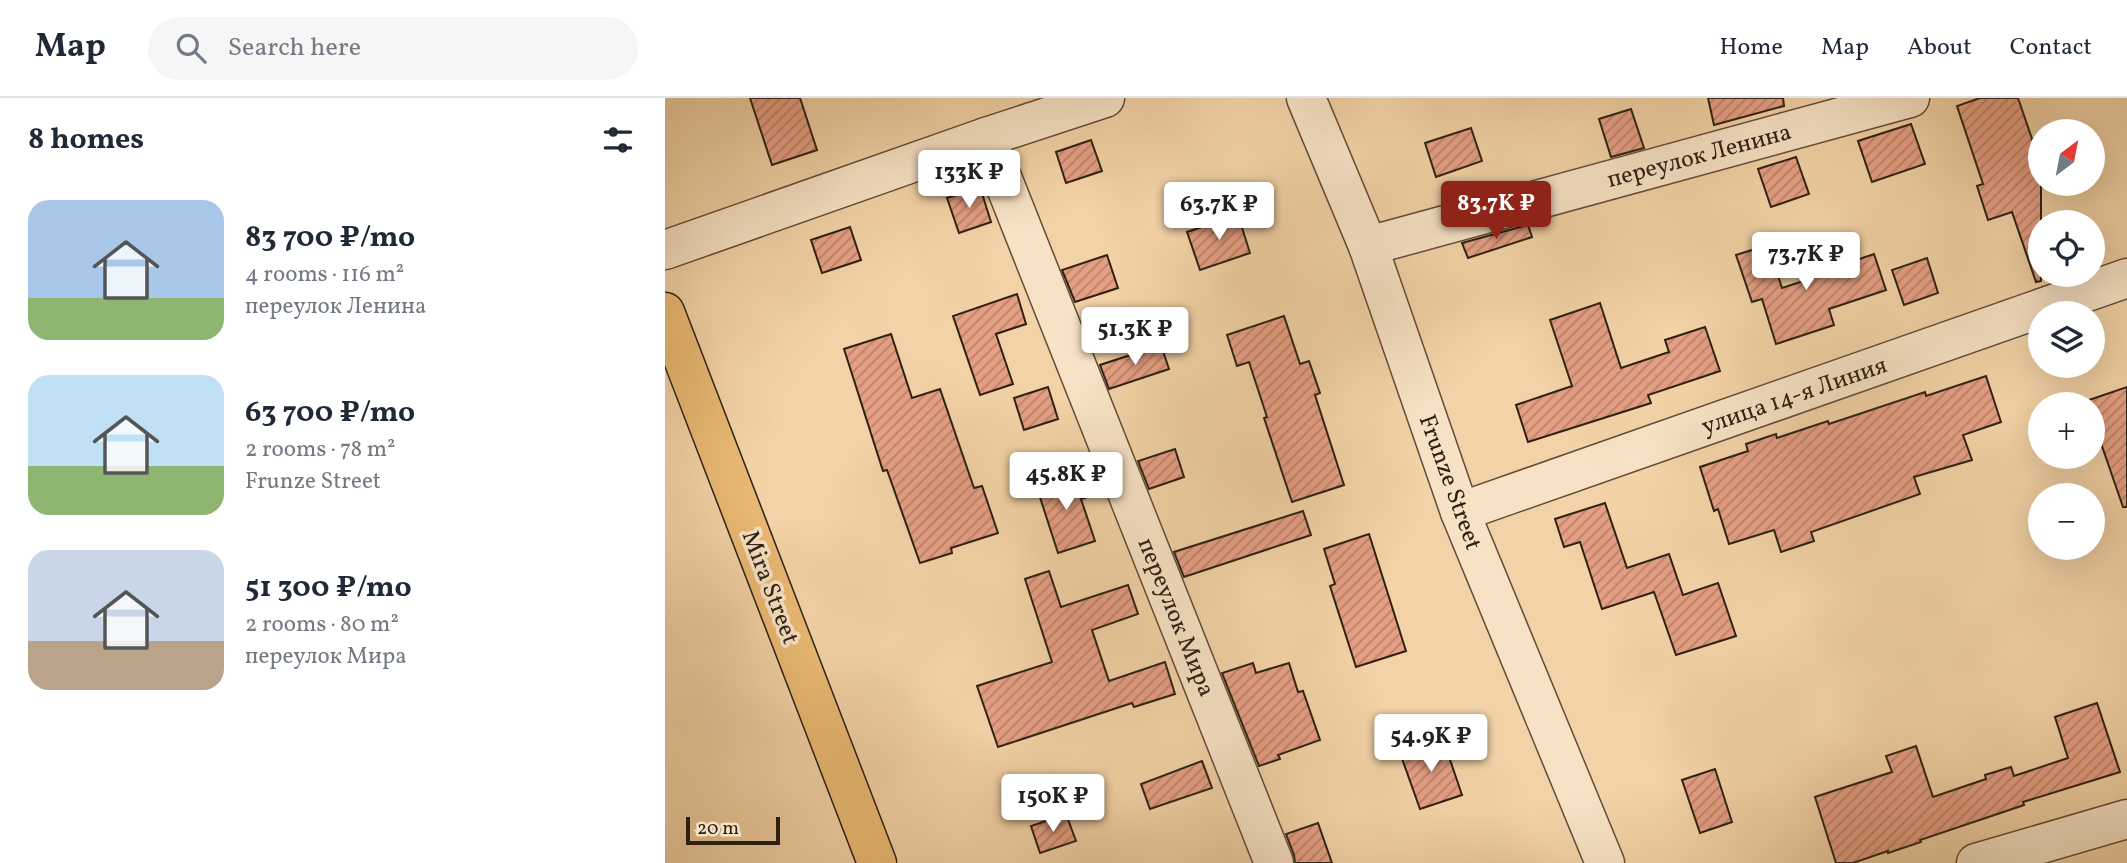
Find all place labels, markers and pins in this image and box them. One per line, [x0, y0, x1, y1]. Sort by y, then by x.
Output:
pin: 133K ₽ [912, 150, 1026, 210]
pin: 83.7K ₽ [1431, 181, 1561, 241]
pin: 63.7K ₽ [1154, 183, 1284, 242]
pin: 73.7K ₽ [1741, 232, 1871, 292]
pin: 51.3K ₽ [1070, 308, 1200, 367]
pin: 45.8K ₽ [1001, 452, 1131, 512]
pin: 54.9K ₽ [1366, 714, 1496, 774]
pin: 150K ₽ [996, 774, 1110, 834]

